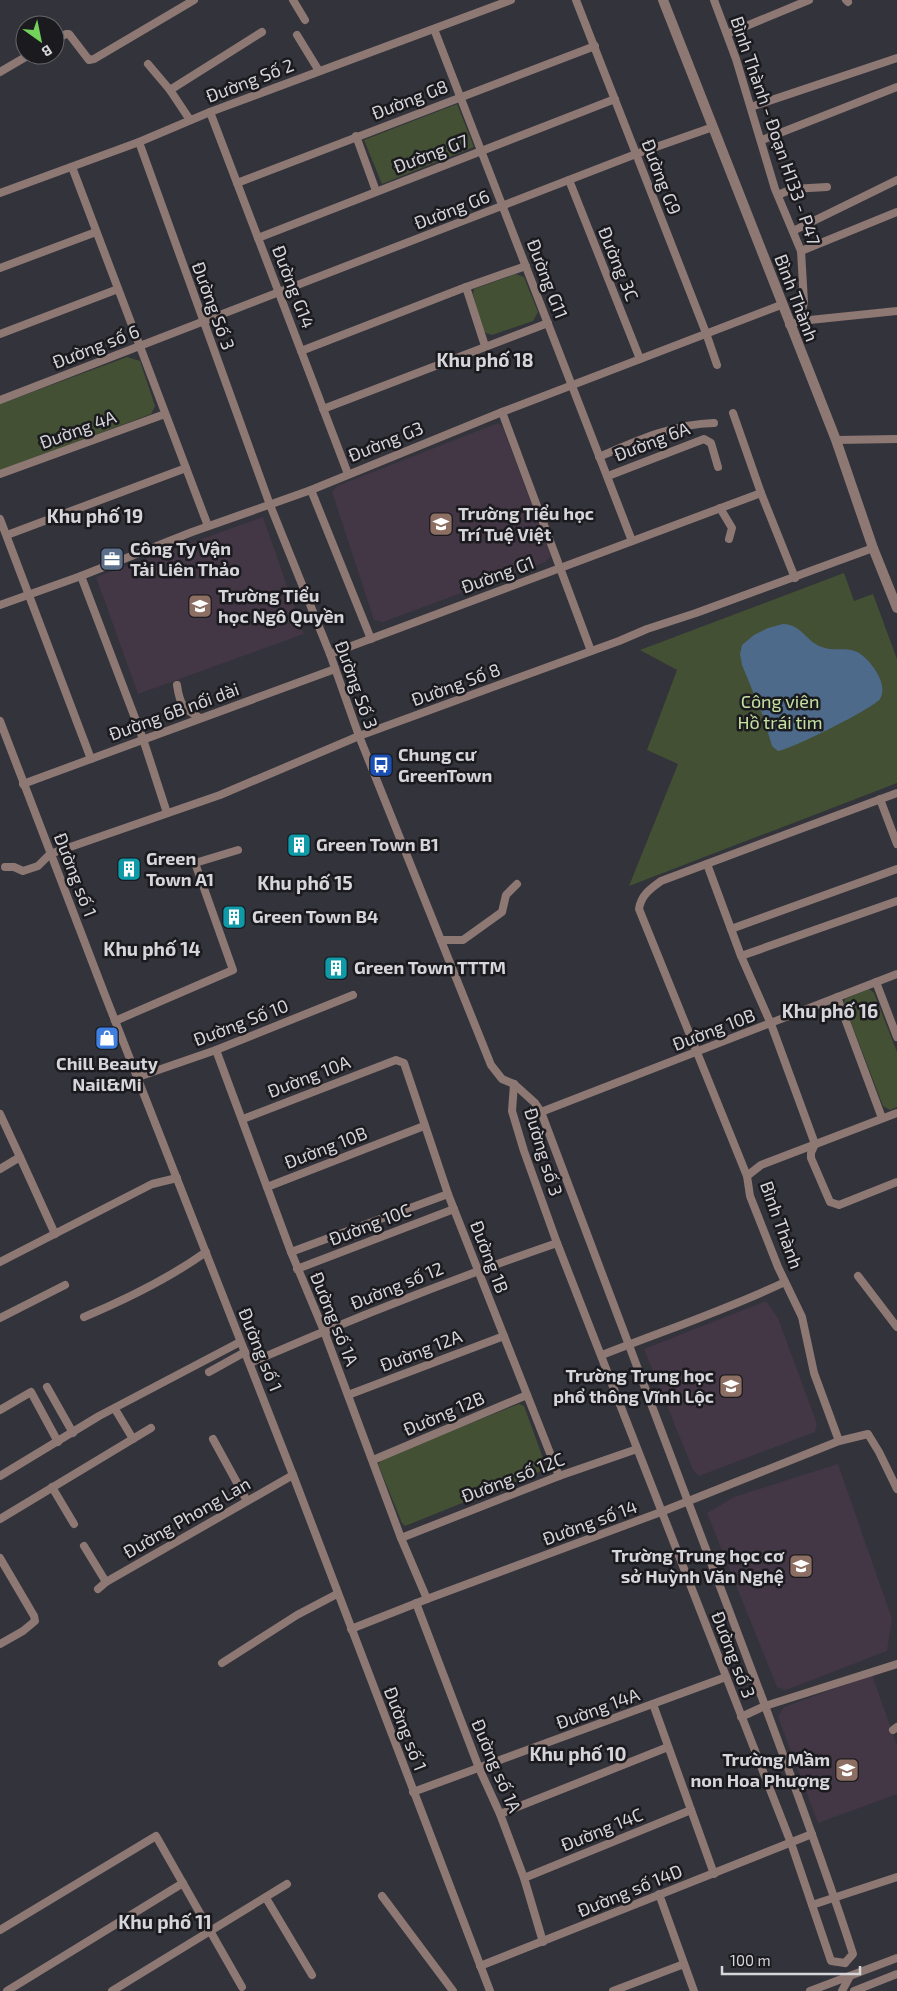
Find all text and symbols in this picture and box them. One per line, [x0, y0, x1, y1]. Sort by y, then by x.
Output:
street label: Bình Thành - Đoạn H133 - P47 [726, 13, 826, 248]
north arrow [15, 15, 65, 65]
text: B [39, 42, 56, 61]
street label: Đường Số 2 [203, 53, 297, 107]
street label: Đường G8 [368, 74, 451, 124]
street label: Đường G7 [390, 129, 471, 177]
street label: Đường G9 [637, 136, 686, 218]
street label: Đường G6 [411, 185, 493, 234]
street label: Đường 3C [594, 223, 644, 304]
street label: Đường G11 [523, 236, 573, 321]
street label: Đường G14 [268, 242, 320, 331]
street label: Bình Thành [770, 251, 824, 344]
street label: Đường Số 3 [188, 259, 240, 353]
street label: Đường số 6 [49, 319, 142, 373]
district label: Khu phố 18 [436, 348, 534, 371]
street label: Đường 4A [36, 405, 120, 453]
street label: Đường G3 [345, 416, 426, 466]
street label: Đường 6A [611, 416, 693, 466]
place label: Trường Tiểu học Trí Tuệ Việt [458, 502, 594, 545]
district label: Khu phố 19 [47, 504, 143, 527]
school or university icon: Trường Tiểu học Trí Tuệ Việt [428, 511, 454, 537]
place label: Công Ty Vận Tải Liên Thảo [130, 537, 240, 580]
office icon: Công Ty Vận Tải Liên Thảo [99, 546, 125, 572]
street label: Đường G1 [458, 551, 537, 597]
place label: Trường Tiểu học Ngô Quyền [218, 584, 344, 627]
school or university icon: Trường Tiểu học Ngô Quyền [187, 593, 213, 619]
street label: Đường Số 3 [331, 638, 383, 732]
street label: Đường Số 8 [408, 658, 503, 710]
street label: Đường 6B nối dài [106, 677, 242, 745]
park label: Công viên Hồ trái tim [737, 690, 823, 733]
place label: Chung cư GreenTown [398, 743, 492, 786]
bus stop icon: Chung cư GreenTown [368, 752, 394, 778]
street label: Đường số 1 [50, 829, 102, 920]
building icon: Green Town B1 [286, 832, 312, 858]
place label: Green Town B1 [316, 833, 439, 855]
place label: Green Town A1 [146, 847, 214, 890]
building icon: Green Town A1 [116, 856, 142, 882]
district label: Khu phố 15 [257, 871, 353, 894]
building icon: Green Town B4 [221, 904, 247, 930]
place label: Green Town B4 [252, 905, 378, 927]
district label: Khu phố 14 [103, 937, 201, 960]
building icon: Green Town TTTM [323, 955, 349, 981]
place label: Green Town TTTM [354, 956, 506, 978]
street label: Đường Số 10 [190, 994, 291, 1050]
district label: Khu phố 16 [782, 999, 878, 1022]
street label: Đường 10B [669, 1003, 758, 1055]
shop icon: Chill Beauty Nail&Mi [94, 1025, 120, 1051]
street label: Đường 10A [264, 1050, 354, 1102]
place label: Chill Beauty Nail&Mi [56, 1052, 159, 1095]
street label: Đường số 3 [520, 1105, 568, 1198]
street label: Đường 10B [281, 1121, 370, 1173]
street label: Bình Thành [756, 1178, 808, 1272]
street label: Đường 10C [326, 1198, 414, 1250]
street label: Đường 1B [466, 1217, 514, 1296]
street label: Đường số 12 [347, 1256, 446, 1314]
street label: Đường số 1A [306, 1268, 364, 1370]
street label: Đường số 1 [234, 1305, 288, 1395]
street label: Đường 12A [376, 1324, 466, 1376]
place label: Trường Trung học phổ thông Vĩnh Lộc [553, 1364, 714, 1407]
school or university icon: Trường Trung học phổ thông Vĩnh Lộc [718, 1373, 744, 1399]
street label: Đường 12B [400, 1386, 488, 1440]
street label: Đường số 12C [458, 1447, 567, 1507]
street label: Đường Phong Lan [119, 1472, 254, 1562]
street label: Đường số 14 [539, 1495, 640, 1549]
place label: Trường Trung học cơ sở Huỳnh Văn Nghệ [612, 1544, 785, 1587]
school or university icon: Trường Trung học cơ sở Huỳnh Văn Nghệ [788, 1553, 814, 1579]
street label: Đường số 3 [707, 1608, 761, 1701]
street label: Đường số 1 [380, 1683, 432, 1774]
street label: Đường 14A [553, 1683, 643, 1733]
street label: Đường số 1A [467, 1716, 527, 1816]
district label: Khu phố 10 [529, 1742, 627, 1765]
place label: Trường Mầm non Hoa Phượng [691, 1748, 831, 1791]
school or university icon: Trường Mầm non Hoa Phượng [834, 1757, 860, 1783]
street label: Đường 14C [558, 1803, 646, 1855]
street label: Đường số 14D [574, 1859, 685, 1921]
district label: Khu phố 11 [118, 1910, 212, 1933]
scale bar [722, 1944, 860, 1976]
text: 100 m [730, 1951, 771, 1969]

